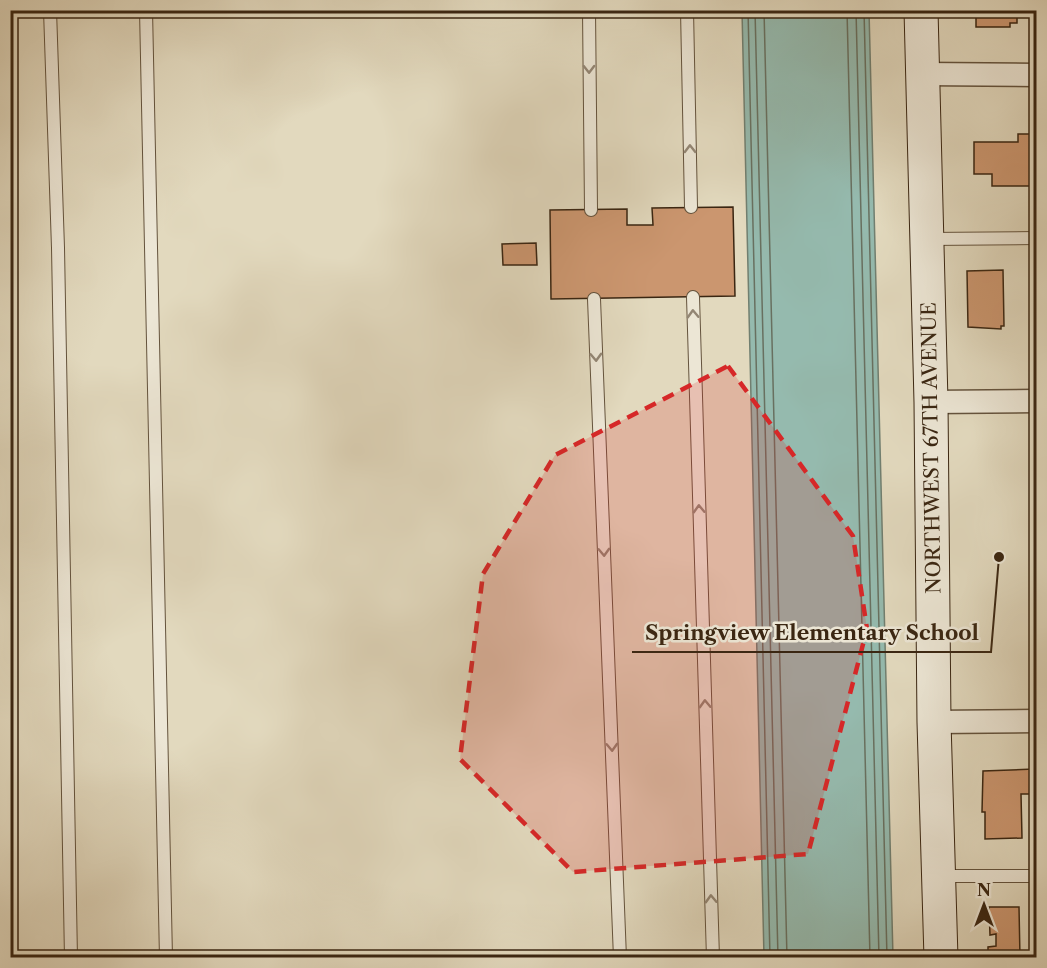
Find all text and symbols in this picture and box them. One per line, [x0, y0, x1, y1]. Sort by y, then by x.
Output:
one-way arrow [583, 64, 596, 73]
one-way arrow [684, 144, 696, 153]
street label: NORTHWEST 67TH AVENUE [916, 302, 946, 594]
one-way arrow [687, 310, 700, 319]
one-way arrow [590, 353, 602, 362]
one-way arrow [693, 505, 706, 514]
one-way arrow [597, 547, 610, 556]
callout: Springview Elementary School [632, 613, 991, 652]
text: Springview Elementary School [645, 620, 979, 645]
one-way arrow [699, 700, 711, 709]
one-way arrow [605, 742, 618, 751]
north arrow [954, 875, 1014, 935]
text: N [977, 880, 991, 900]
one-way arrow [704, 895, 717, 904]

